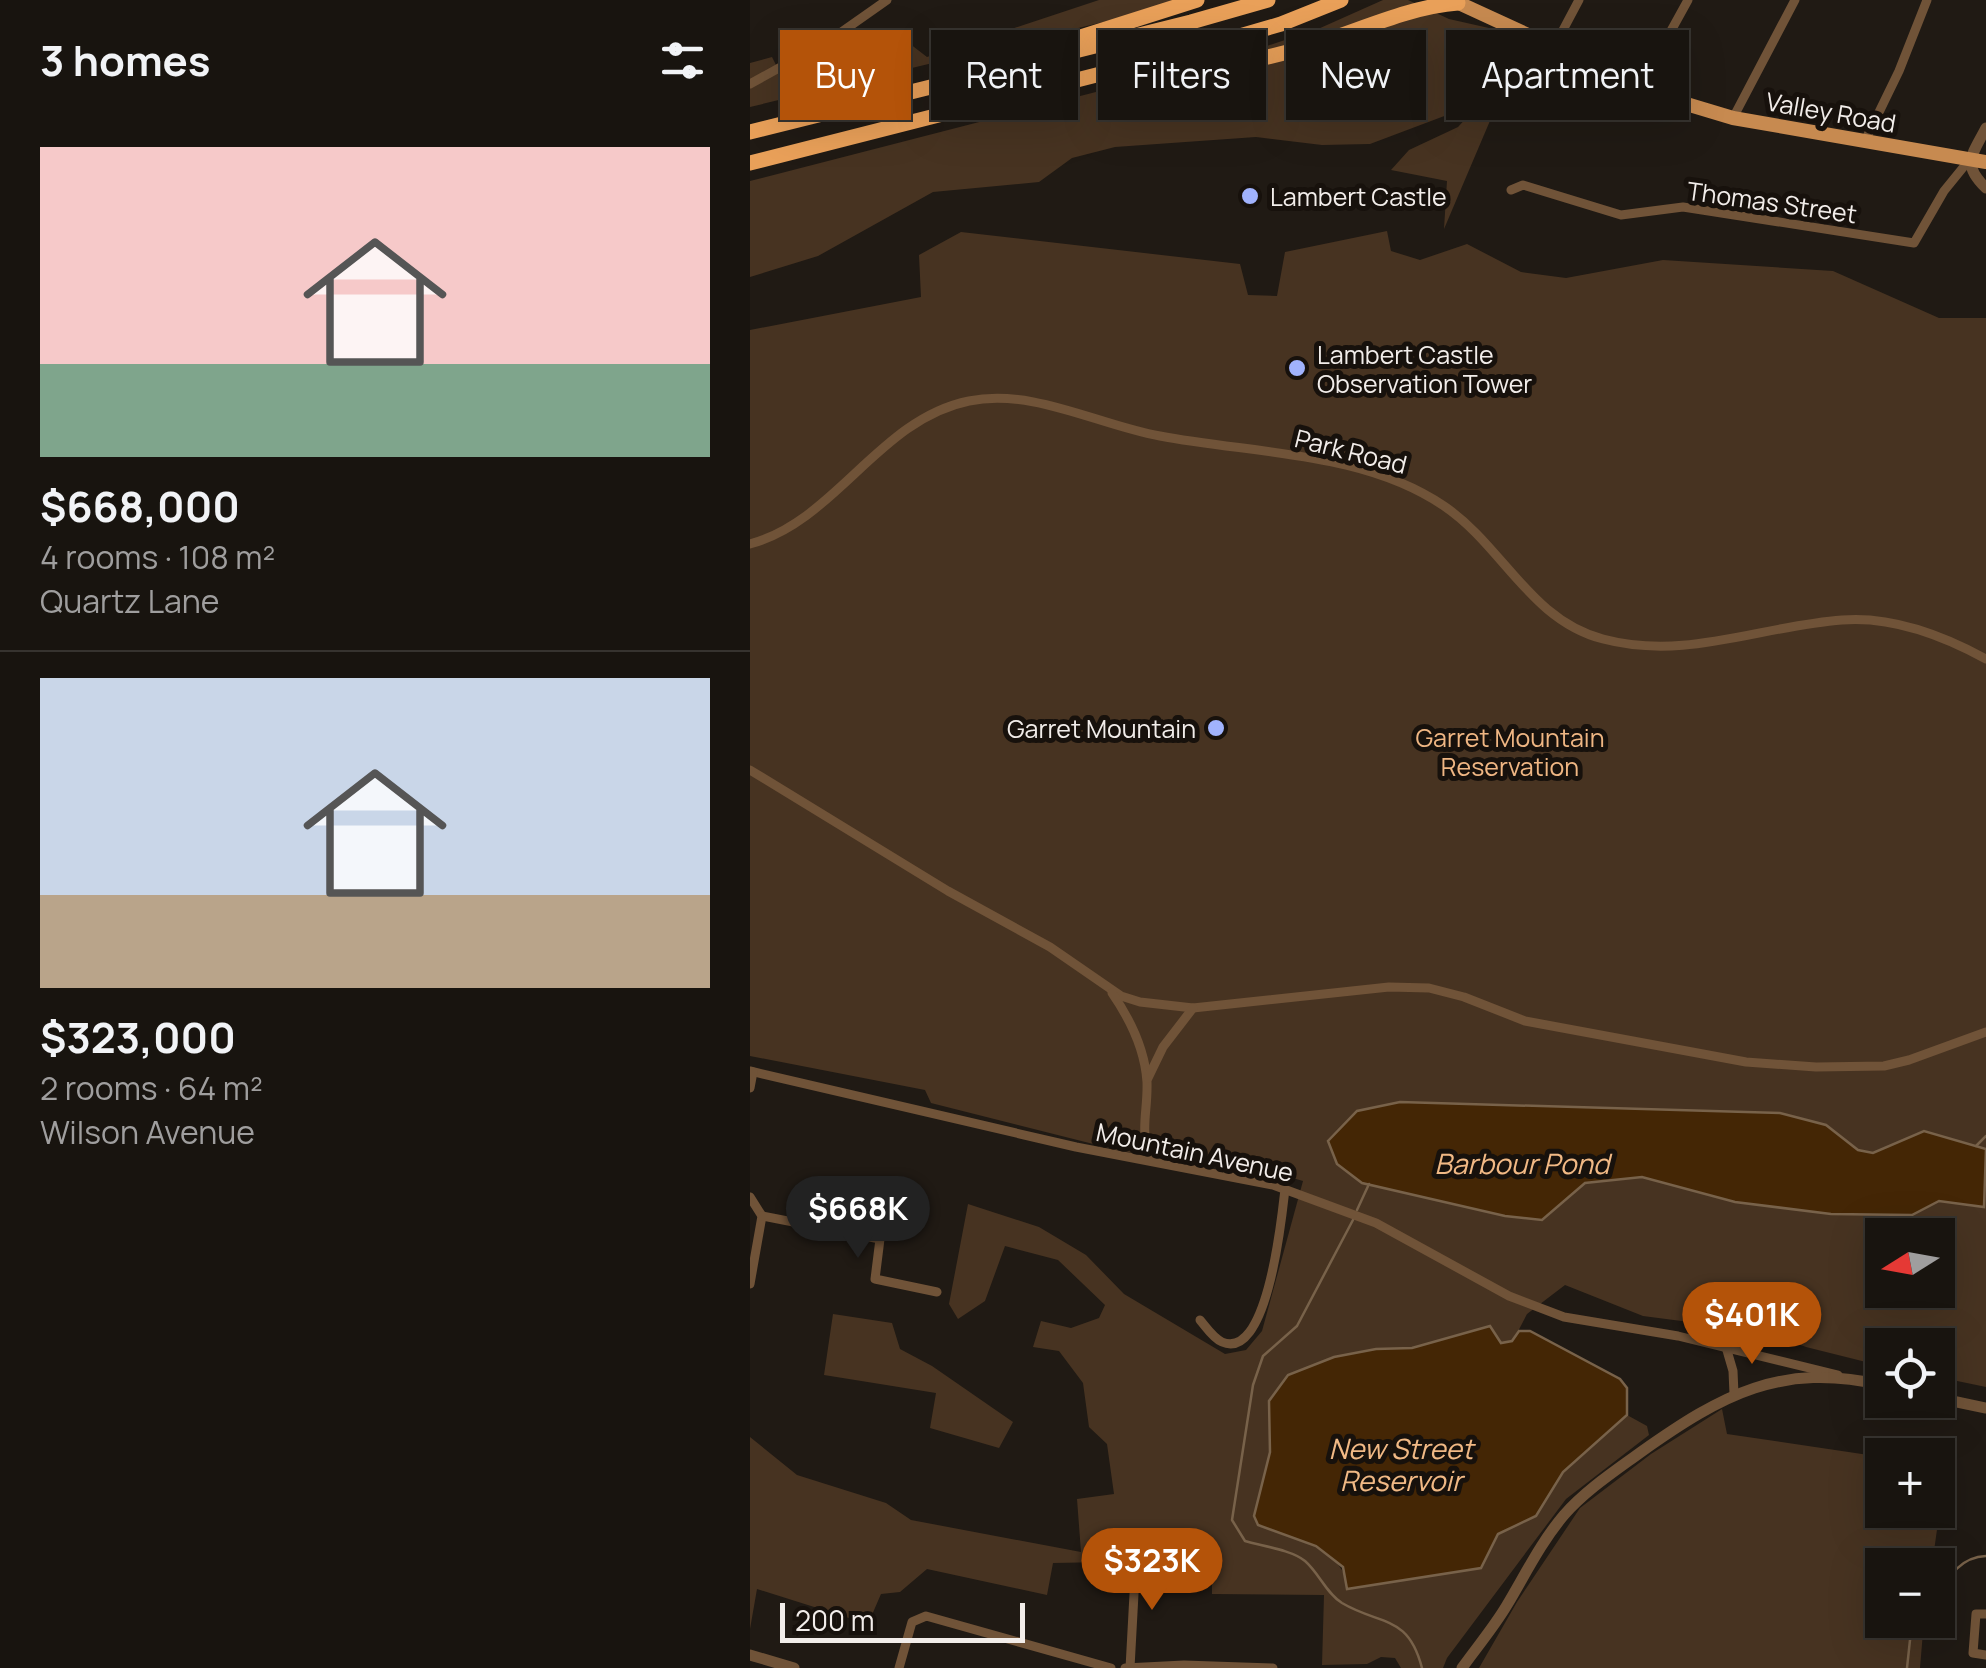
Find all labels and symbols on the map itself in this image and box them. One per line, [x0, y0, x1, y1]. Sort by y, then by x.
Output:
street label: Valley Road [1763, 83, 1899, 141]
street label: Thomas Street [1685, 173, 1859, 231]
place label: Lambert Castle [1270, 179, 1447, 214]
marker: Lambert Castle [1239, 185, 1261, 207]
place label: Lambert Castle Observation Tower [1317, 337, 1532, 401]
marker: Lambert Castle Observation Tower [1286, 357, 1308, 379]
street label: Park Road [1291, 420, 1411, 482]
place label: Garret Mountain [1007, 711, 1196, 746]
marker: Garret Mountain [1205, 717, 1227, 739]
park label: Garret Mountain Reservation [1415, 720, 1605, 784]
street label: Mountain Avenue [1093, 1114, 1297, 1190]
water label: Barbour Pond [1435, 1144, 1613, 1182]
pin: $668K [788, 1176, 928, 1261]
north arrow [1865, 1218, 1955, 1308]
pin: $401K [1682, 1282, 1822, 1367]
water label: New Street Reservoir [1329, 1429, 1476, 1499]
pin: $323K [1082, 1528, 1222, 1613]
scale bar [780, 1598, 1025, 1642]

